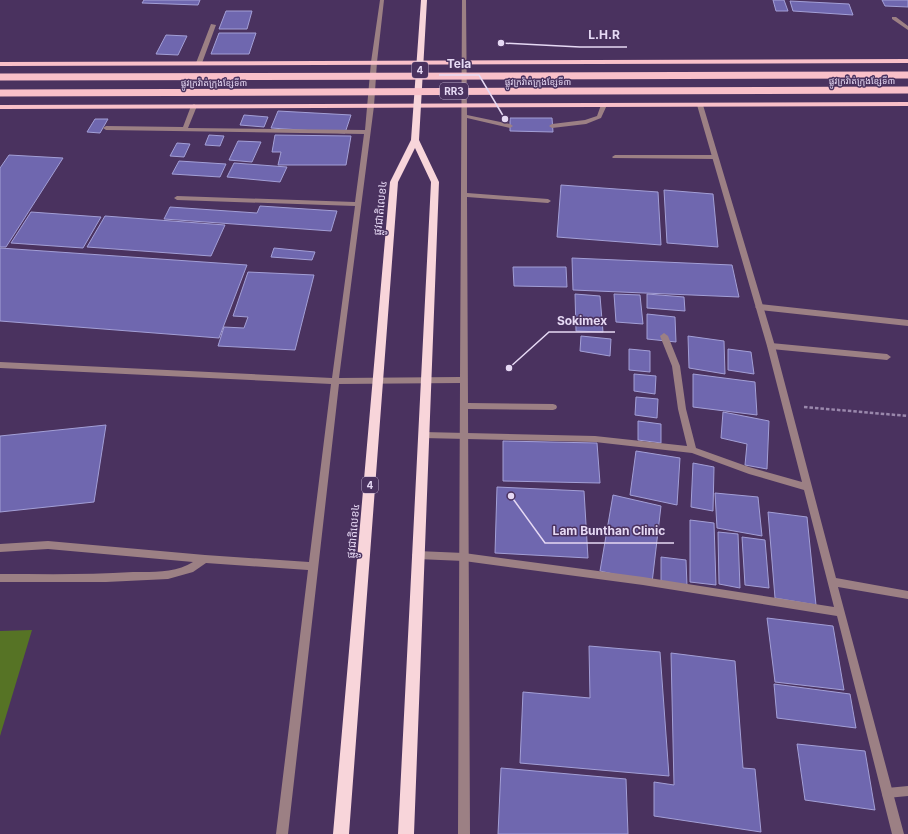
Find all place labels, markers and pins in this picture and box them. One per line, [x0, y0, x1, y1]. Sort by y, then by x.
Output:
callout: L.H.R [580, 23, 627, 47]
callout: Tela [439, 51, 479, 75]
callout: Sokimex [549, 308, 615, 332]
callout: Lam Bunthan Clinic [545, 519, 674, 543]

